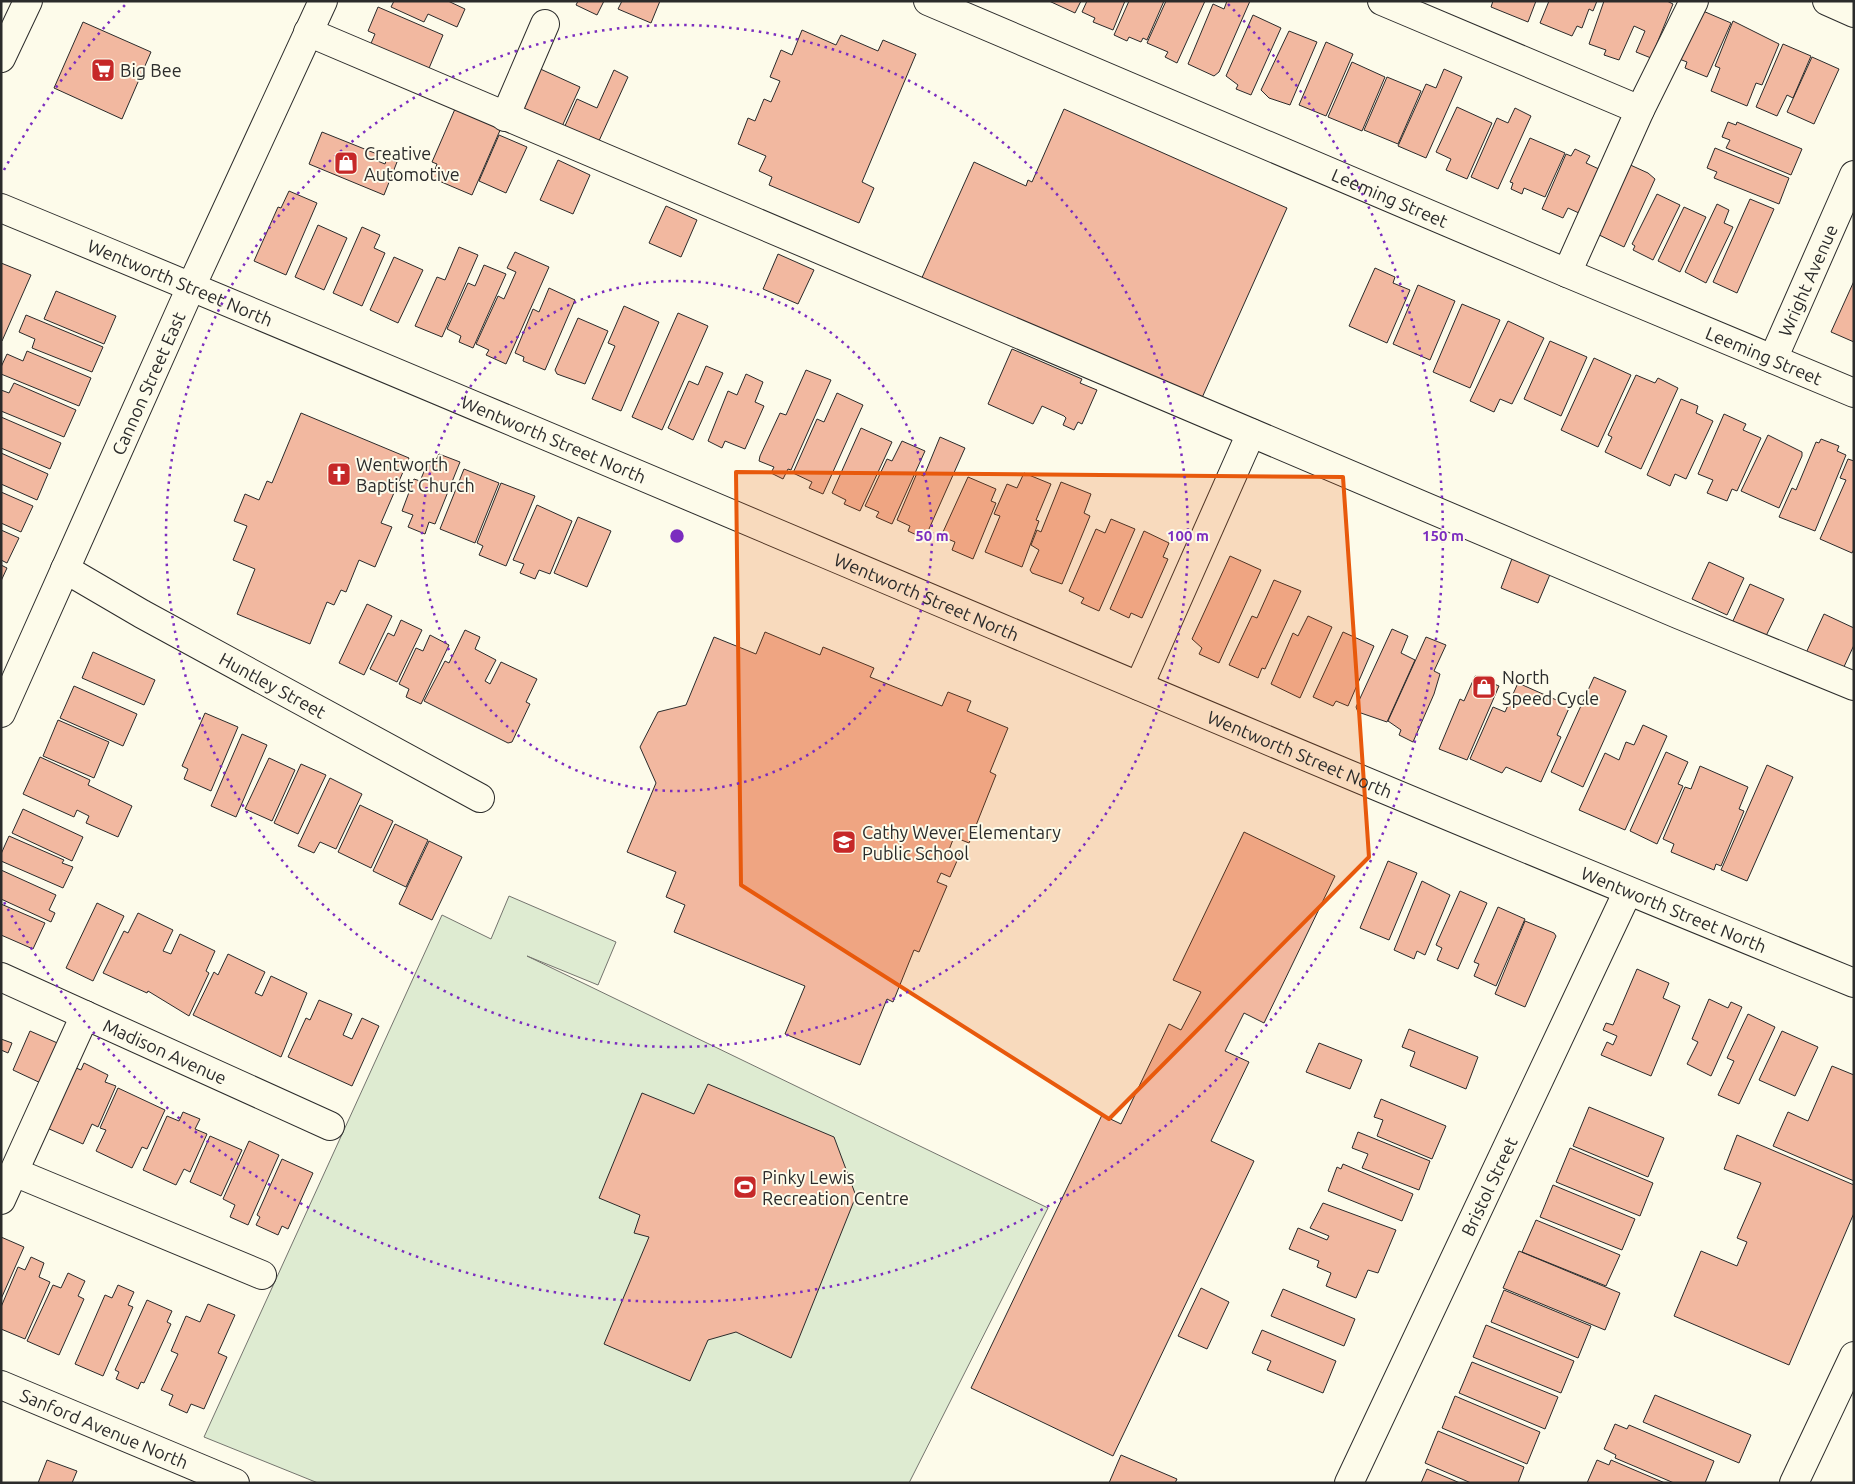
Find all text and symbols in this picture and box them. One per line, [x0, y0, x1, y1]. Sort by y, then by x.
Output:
supermarket icon: Big Bee [90, 57, 116, 83]
place label: Big Bee [120, 60, 182, 80]
place label: Creative Automotive [364, 143, 460, 184]
shop icon: Creative Automotive [333, 150, 359, 176]
street label: Leeming Street [1329, 164, 1451, 231]
street label: Wright Avenue [1774, 221, 1841, 339]
street label: Wentworth Street North [85, 235, 276, 330]
street label: Cannon Street East [107, 309, 189, 458]
street label: Leeming Street [1703, 322, 1825, 389]
street label: Wentworth Street North [458, 391, 649, 487]
place label: Wentworth Baptist Church [356, 454, 475, 495]
church icon: Wentworth Baptist Church [326, 461, 352, 487]
centre of rings [668, 527, 686, 545]
text: 50 m [915, 527, 949, 544]
text: 100 m [1167, 527, 1209, 544]
text: 150 m [1422, 527, 1464, 544]
street label: Wentworth Street North [831, 549, 1022, 644]
street label: Huntley Street [216, 648, 329, 722]
place label: North Speed Cycle [1502, 667, 1599, 708]
shop icon: North Speed Cycle [1471, 674, 1497, 700]
street label: Wentworth Street North [1205, 706, 1395, 801]
place label: Cathy Wever Elementary Public School [862, 822, 1061, 863]
school or university icon: Cathy Wever Elementary Public School [831, 829, 857, 855]
street label: Wentworth Street North [1578, 862, 1769, 956]
street label: Madison Avenue [100, 1015, 230, 1088]
street label: Bristol Street [1457, 1134, 1521, 1239]
place label: Pinky Lewis Recreation Centre [762, 1167, 909, 1208]
sports icon: Pinky Lewis Recreation Centre [732, 1174, 758, 1200]
street label: Sanford Avenue North [17, 1384, 191, 1472]

